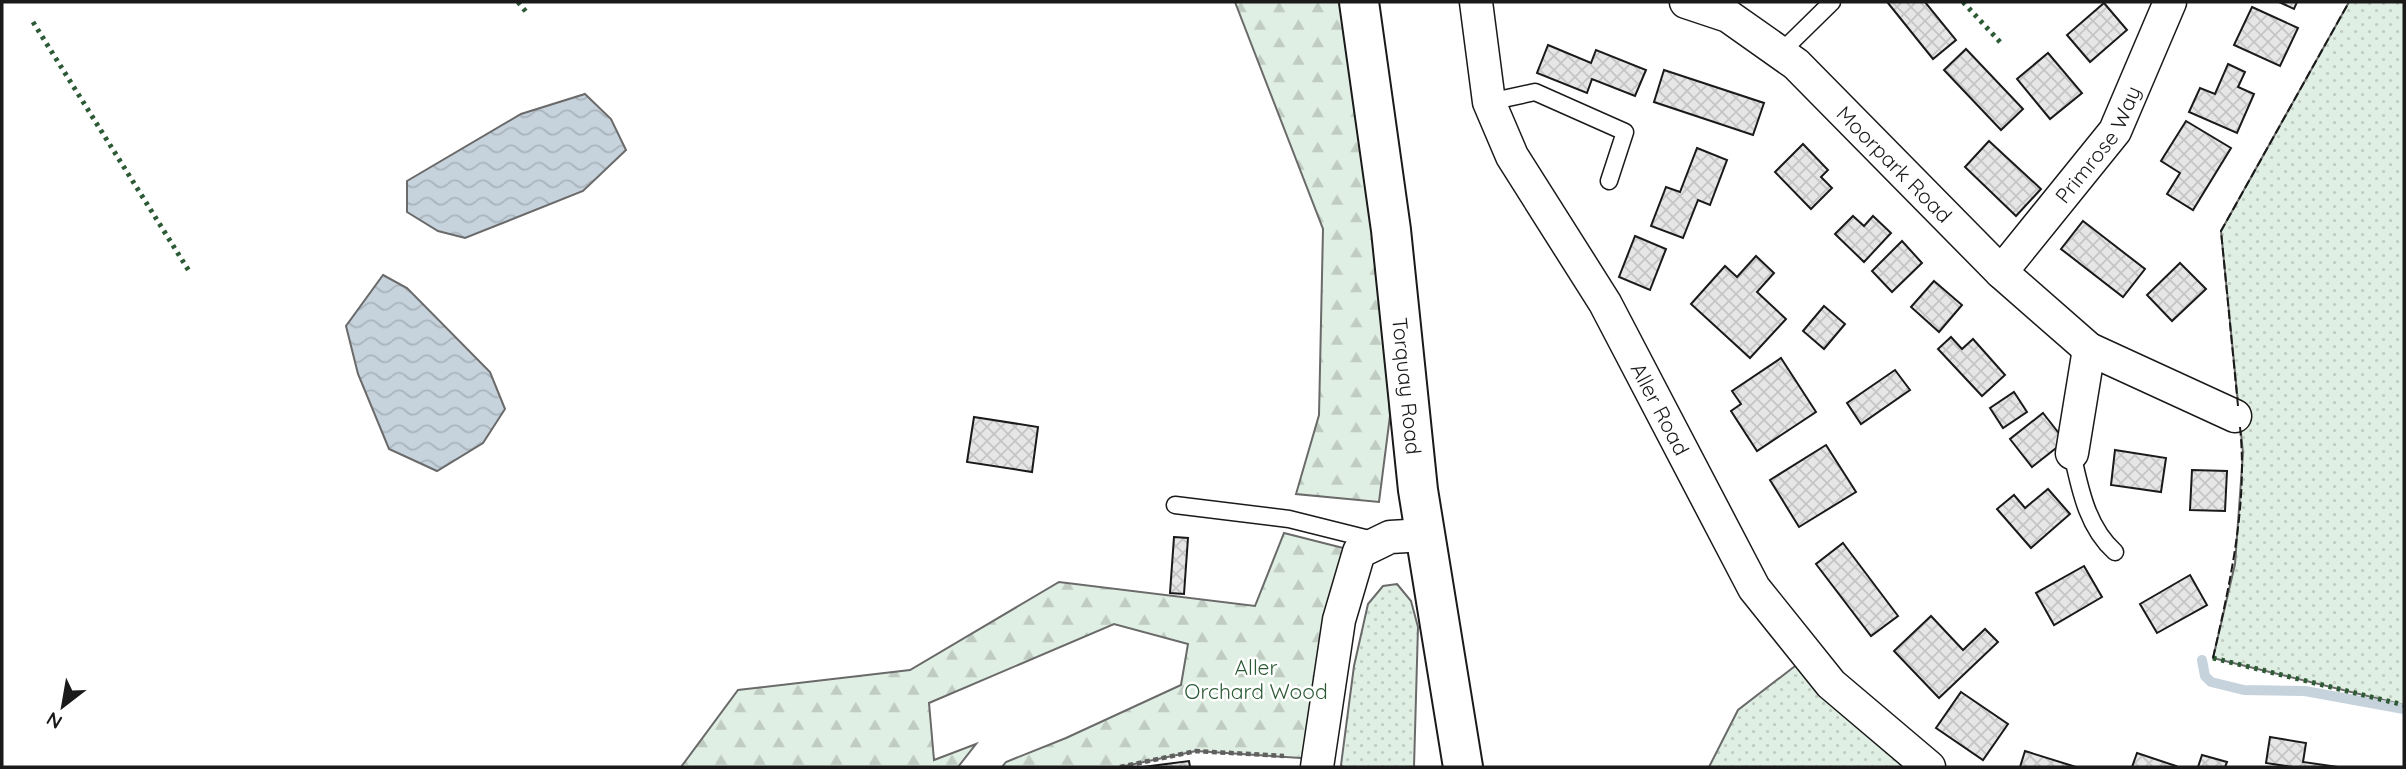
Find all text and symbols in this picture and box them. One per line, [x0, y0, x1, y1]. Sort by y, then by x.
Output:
street label: Primrose Way [2049, 82, 2146, 208]
street label: Moorpark Road [1831, 100, 1958, 228]
street label: Torquay Road [1387, 316, 1427, 456]
street label: Aller Road [1625, 358, 1695, 460]
park label: Aller Orchard Wood [1184, 654, 1328, 704]
north arrow [28, 671, 98, 741]
text: N [42, 707, 66, 734]

